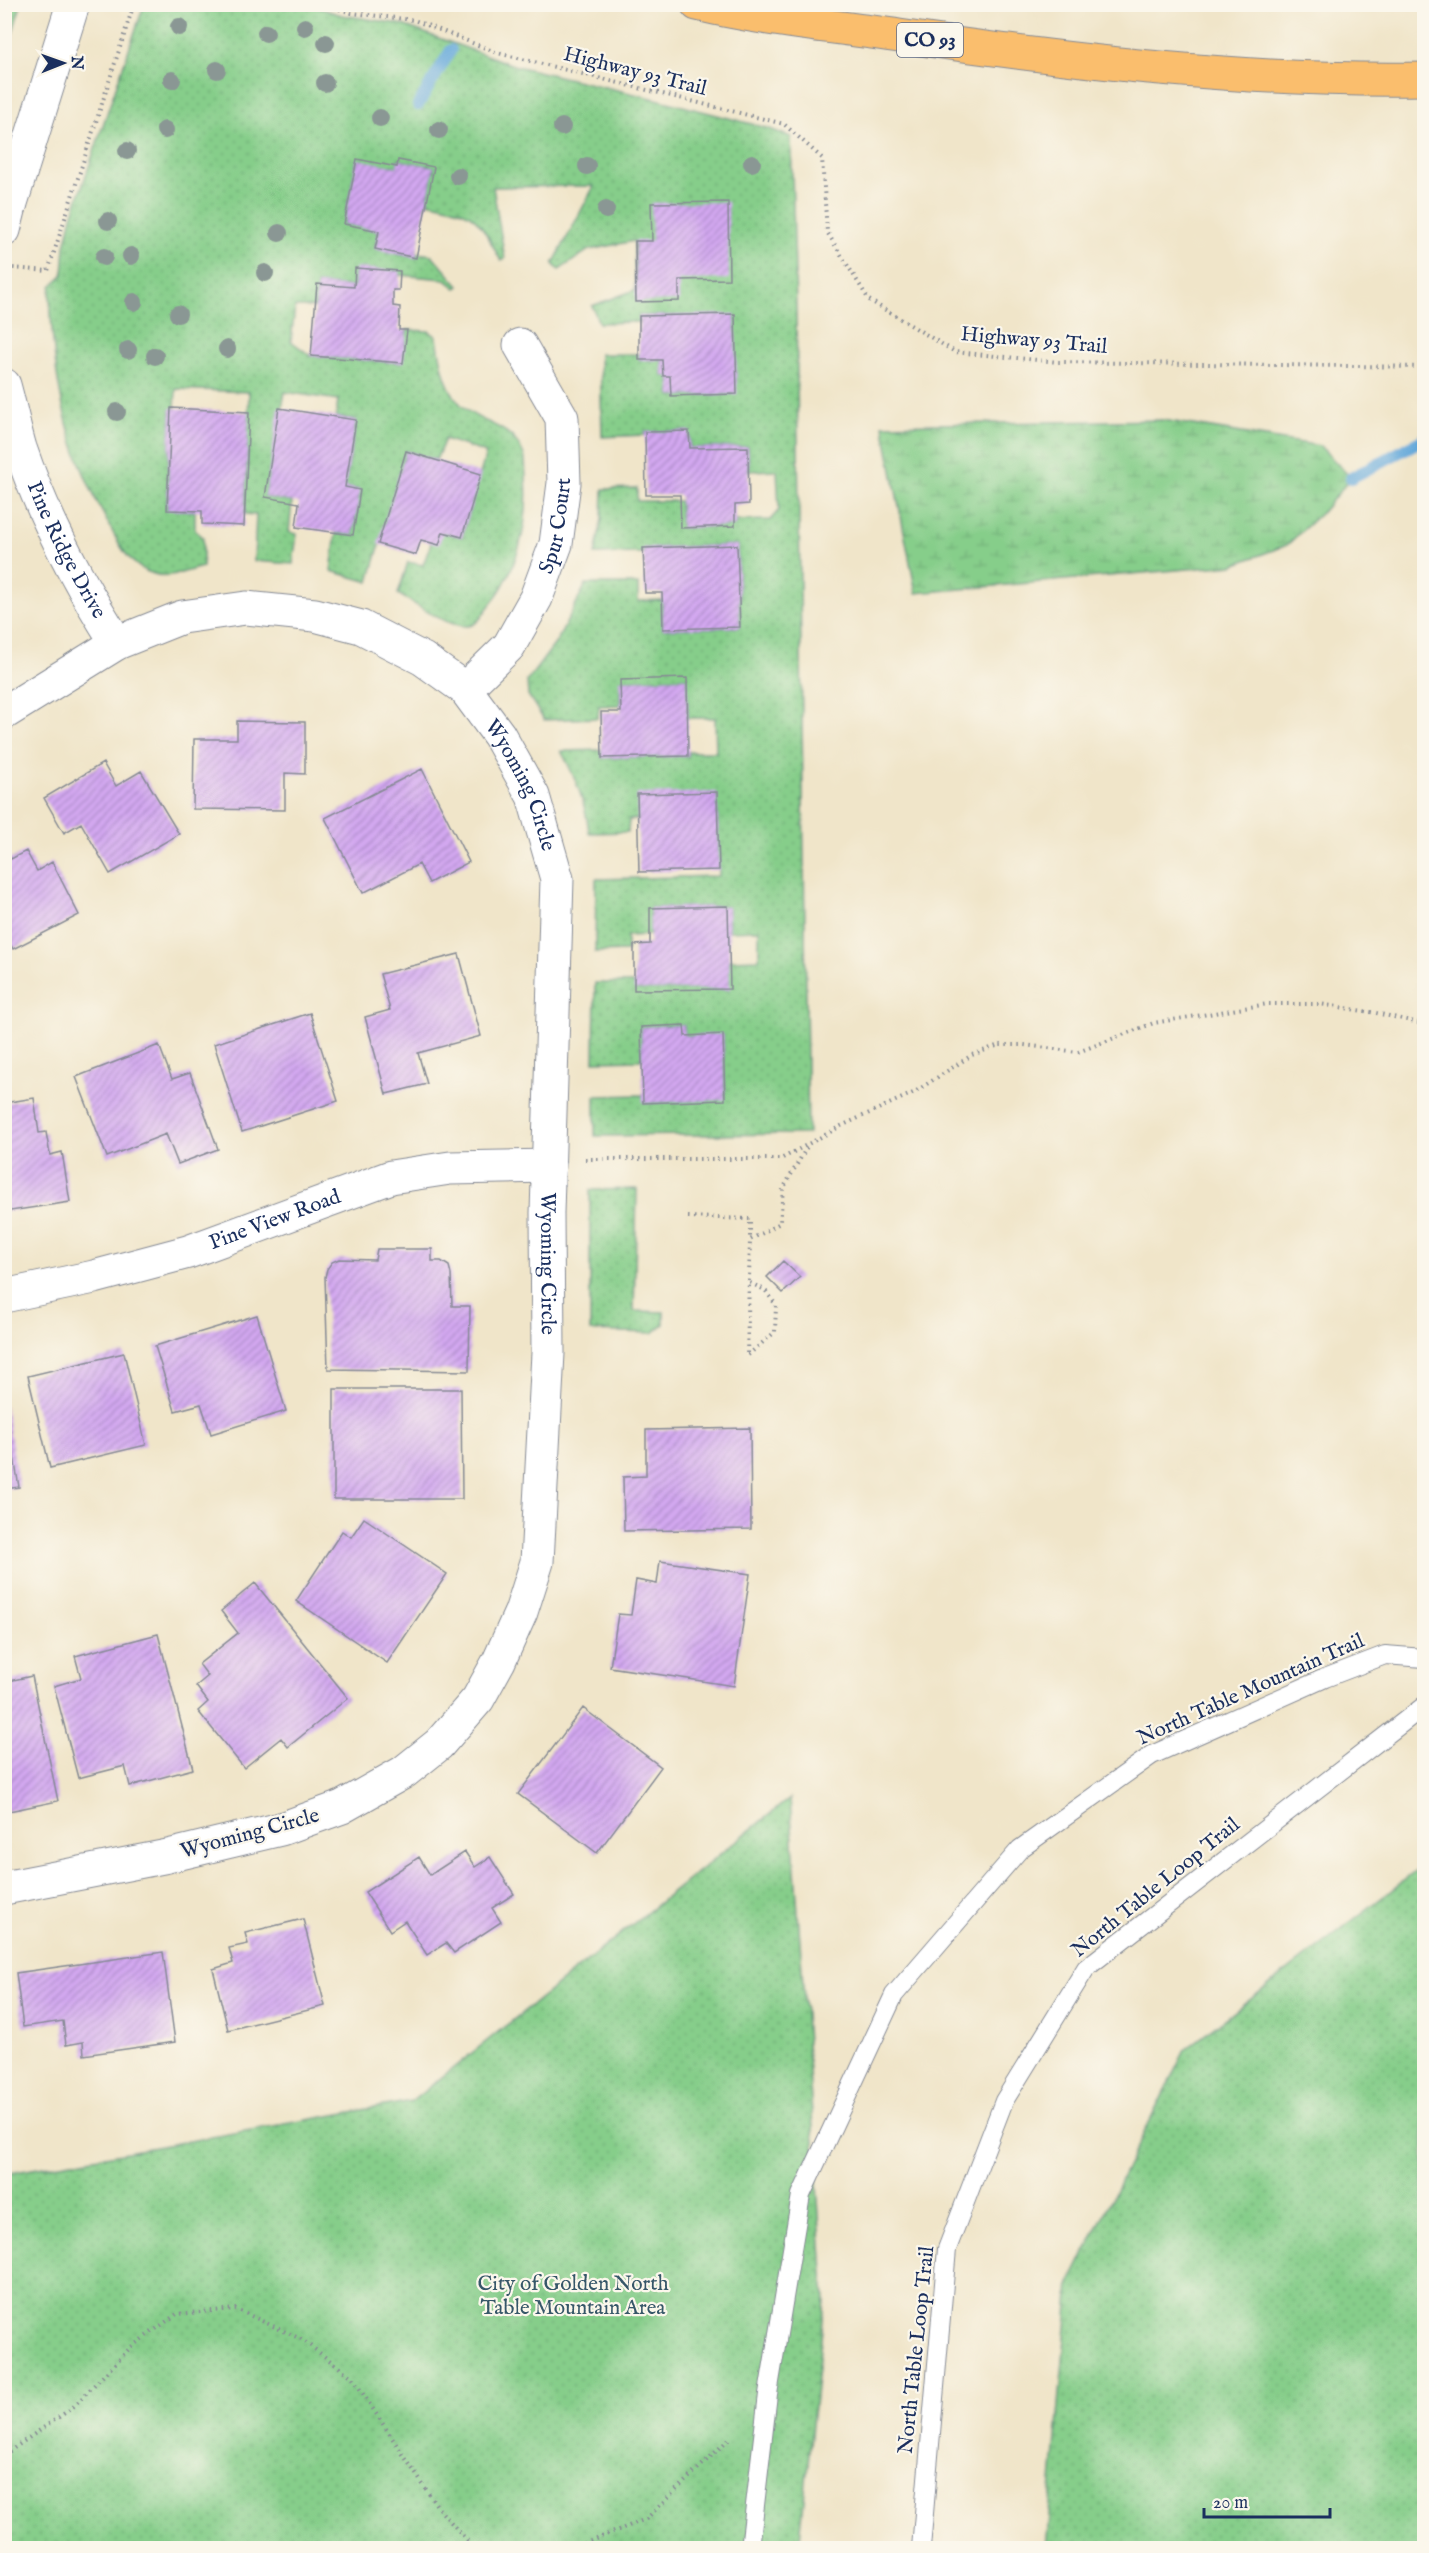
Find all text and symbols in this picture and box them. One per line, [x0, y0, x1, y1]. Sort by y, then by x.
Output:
road number: CO 93 [897, 23, 963, 57]
north arrow [33, 33, 93, 93]
street label: Highway 93 Trail [560, 41, 710, 103]
text: N [66, 55, 86, 70]
street label: Highway 93 Trail [960, 321, 1109, 361]
street label: Pine Ridge Drive [20, 477, 112, 624]
street label: Spur Court [533, 478, 578, 578]
street label: Wyoming Circle [478, 714, 562, 854]
street label: Pine View Road [206, 1183, 345, 1256]
street label: Wyoming Circle [533, 1192, 561, 1335]
street label: North Table Mountain Trail [1133, 1628, 1369, 1752]
street label: Wyoming Circle [178, 1802, 323, 1865]
street label: North Table Loop Trail [1066, 1812, 1246, 1964]
street label: North Table Loop Trail [893, 2244, 941, 2455]
park label: City of Golden North Table Mountain Area [477, 2271, 669, 2322]
scale bar [1204, 2481, 1330, 2519]
text: 20 m [1213, 2492, 1248, 2515]

